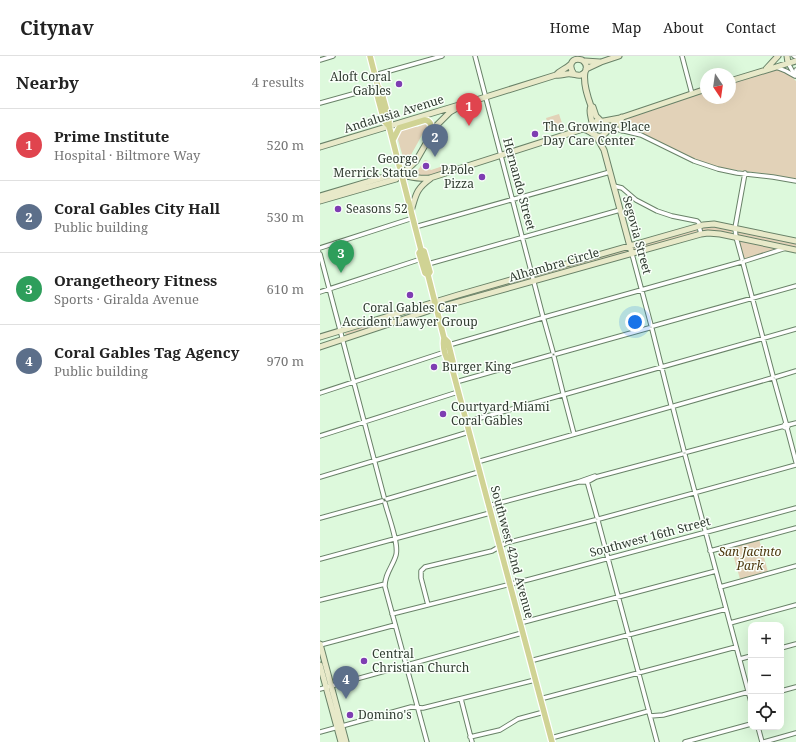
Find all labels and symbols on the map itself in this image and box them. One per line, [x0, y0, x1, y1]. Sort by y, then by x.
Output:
place label: Aloft Coral Gables [330, 68, 391, 99]
north arrow [700, 68, 736, 104]
marker: Aloft Coral Gables [394, 79, 404, 89]
street label: Andalusia Avenue [342, 90, 446, 137]
pin: 1 [456, 93, 482, 126]
place label: The Growing Place Day Care Center [543, 118, 650, 149]
pin: 2 [422, 124, 448, 157]
marker: The Growing Place Day Care Center [530, 129, 540, 139]
street label: Hernando Street [499, 136, 540, 232]
place label: George Merrick Statue [333, 150, 418, 181]
marker: George Merrick Statue [421, 161, 431, 171]
place label: P.Pole Pizza [441, 161, 474, 192]
marker: P.Pole Pizza [477, 172, 487, 182]
street label: Segovia Street [619, 194, 656, 276]
place label: Seasons 52 [346, 200, 408, 217]
marker: Seasons 52 [333, 204, 343, 214]
pin: 3 [328, 240, 354, 273]
street label: Alhambra Circle [507, 243, 601, 286]
marker: Coral Gables Car Accident Lawyer Group [405, 290, 415, 300]
place label: Coral Gables Car Accident Lawyer Group [342, 299, 478, 330]
your location [625, 312, 645, 332]
place label: Burger King [442, 358, 512, 375]
marker: Burger King [429, 362, 439, 372]
place label: Courtyard Miami Coral Gables [451, 398, 550, 429]
marker: Courtyard Miami Coral Gables [438, 409, 448, 419]
street label: Southwest 42nd Avenue [487, 484, 538, 620]
street label: Southwest 16th Street [588, 512, 712, 561]
park label: San Jacinto Park [718, 543, 782, 574]
place label: Central Christian Church [372, 645, 470, 676]
marker: Central Christian Church [359, 656, 369, 666]
pin: 4 [333, 666, 359, 699]
place label: Domino's [358, 706, 412, 723]
marker: Domino's [345, 710, 355, 720]

